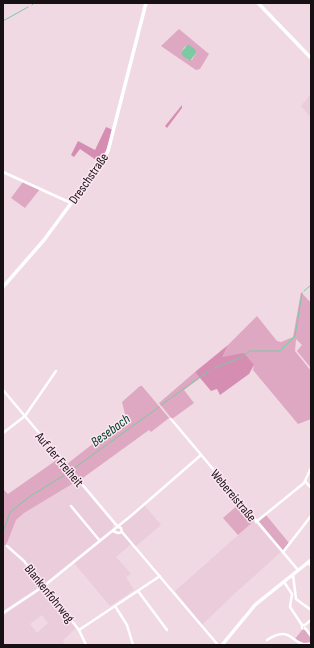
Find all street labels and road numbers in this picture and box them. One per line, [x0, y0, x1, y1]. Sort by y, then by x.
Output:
street label: Dreschstraße [66, 150, 112, 207]
street label: Auf der Freiheit [31, 428, 87, 490]
street label: Webereistraße [207, 466, 260, 525]
street label: Blankenfohrweg [21, 561, 78, 626]

